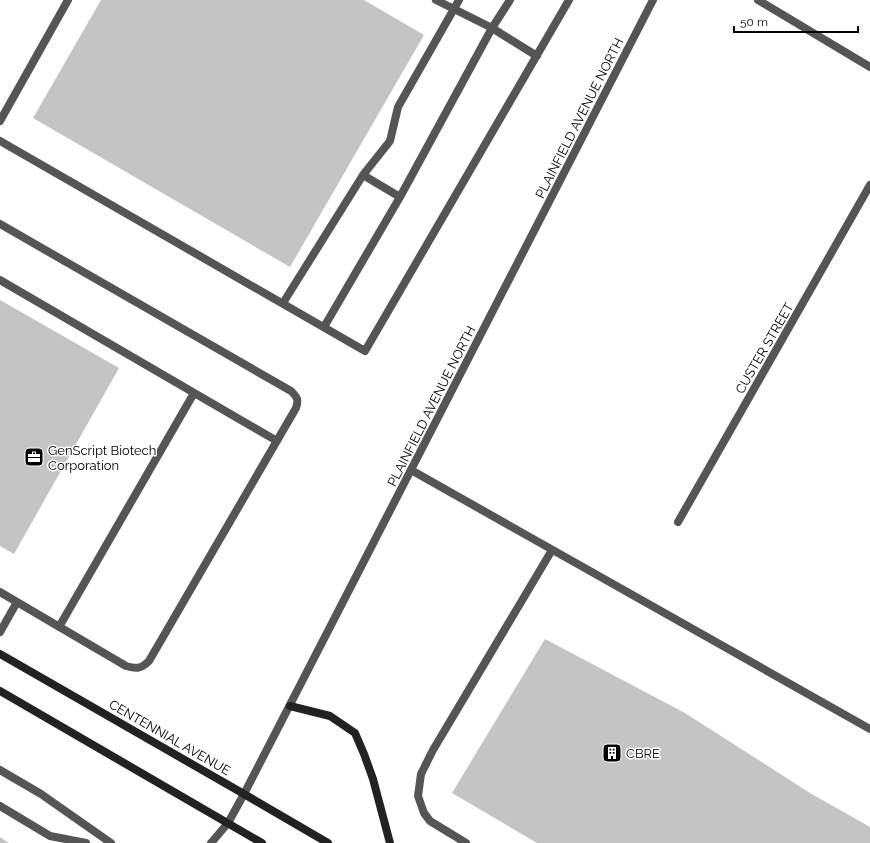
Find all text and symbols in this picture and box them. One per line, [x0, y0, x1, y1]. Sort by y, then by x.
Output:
scale bar [734, 8, 858, 34]
text: 50 m [740, 15, 768, 29]
street label: PLAINFIELD AVENUE NORTH [532, 36, 627, 201]
street label: CUSTER STREET [732, 300, 797, 396]
street label: PLAINFIELD AVENUE NORTH [384, 324, 479, 489]
place label: GenScript Biotech Corporation [48, 443, 156, 473]
office icon: GenScript Biotech Corporation [23, 446, 45, 468]
street label: CENTENNIAL AVENUE [106, 697, 233, 778]
building icon: CBRE [601, 742, 623, 764]
place label: CBRE [626, 746, 660, 761]

